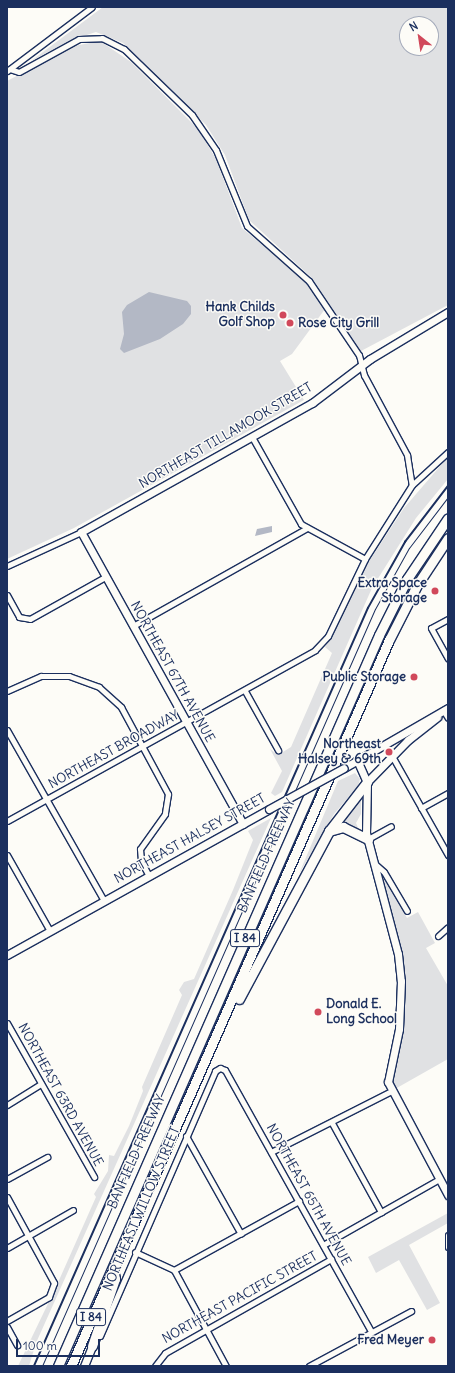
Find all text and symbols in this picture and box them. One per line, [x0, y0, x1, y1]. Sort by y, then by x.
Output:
north arrow [399, 16, 439, 56]
text: N [407, 19, 420, 34]
place label: Hank Childs Golf Shop [206, 300, 275, 331]
marker: Hank Childs Golf Shop [278, 310, 288, 320]
place label: Rose City Grill [298, 315, 379, 331]
marker: Rose City Grill [285, 318, 295, 328]
street label: NORTHEAST TILLAMOOK STREET [137, 380, 315, 492]
place label: Extra Space Storage [358, 576, 427, 607]
marker: Extra Space Storage [430, 586, 440, 596]
street label: NORTHEAST 67TH AVENUE [127, 599, 217, 745]
place label: Public Storage [322, 669, 406, 685]
marker: Public Storage [409, 672, 419, 682]
street label: NORTHEAST BROADWAY [46, 708, 182, 792]
place label: Northeast Halsey & 69th [298, 737, 381, 768]
marker: Northeast Halsey & 69th [384, 747, 394, 757]
street label: NORTHEAST HALSEY STREET [112, 791, 268, 887]
street label: BANFIELD FREEWAY [235, 797, 299, 915]
road number: I 84 [230, 928, 260, 948]
place label: Donald E. Long School [326, 997, 397, 1028]
marker: Donald E. Long School [313, 1007, 323, 1017]
street label: NORTHEAST 63RD AVENUE [14, 1021, 106, 1169]
street label: BANFIELD FREEWAY [105, 1093, 169, 1211]
street label: NORTHEAST 65TH AVENUE [262, 1121, 354, 1269]
street label: NORTHEAST WILLOW STREET [100, 1125, 184, 1293]
street label: NORTHEAST PACIFIC STREET [160, 1249, 320, 1347]
road number: I 84 [76, 1307, 106, 1327]
scale bar [18, 1331, 102, 1357]
place label: Fred Meyer [357, 1332, 424, 1348]
marker: Fred Meyer [427, 1335, 437, 1345]
text: 100 m [23, 1338, 57, 1353]

